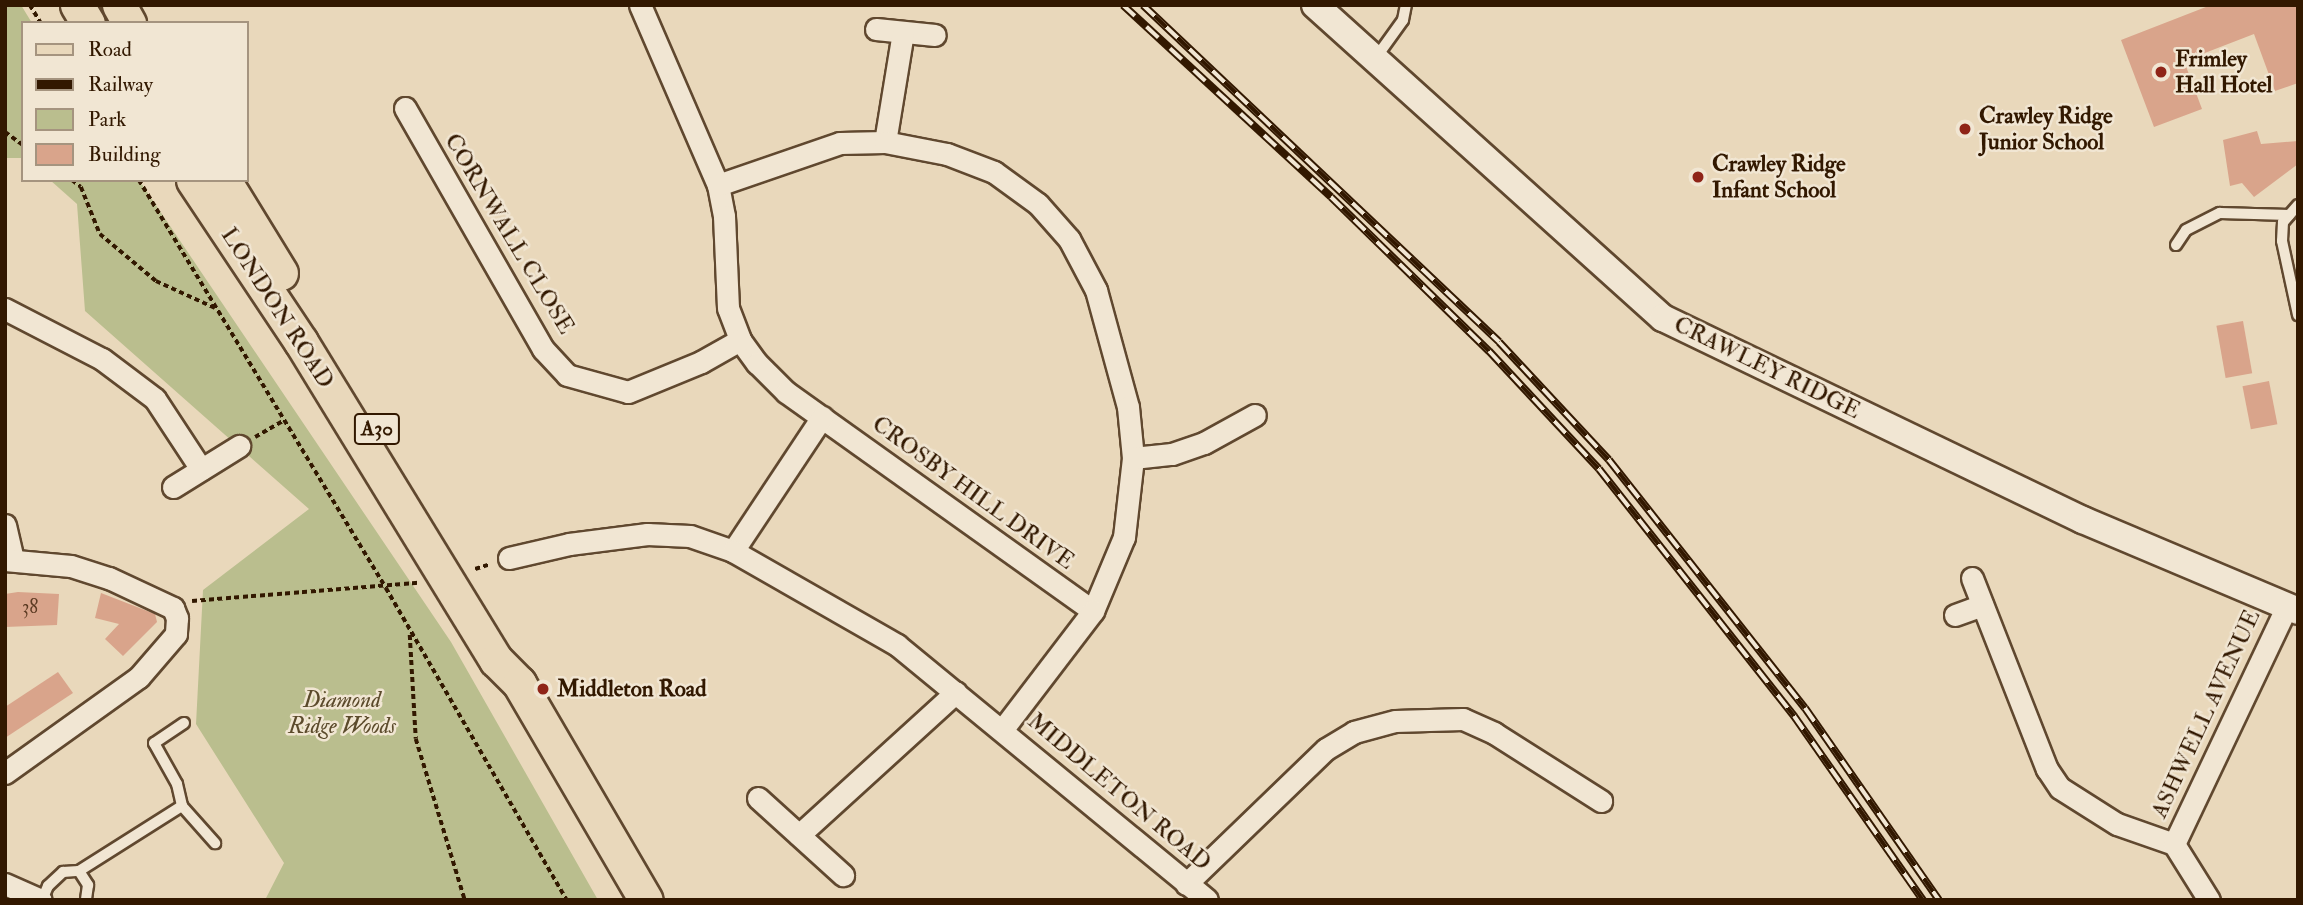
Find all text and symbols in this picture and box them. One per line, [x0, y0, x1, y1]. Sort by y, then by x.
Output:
legend [21, 21, 248, 182]
text: Road [88, 36, 132, 63]
place label: Frimley Hall Hotel [2175, 45, 2273, 99]
marker: Frimley Hall Hotel [2153, 64, 2169, 80]
text: Railway [88, 71, 153, 98]
place label: Crawley Ridge Junior School [1979, 102, 2113, 156]
text: Park [88, 106, 126, 133]
marker: Crawley Ridge Junior School [1957, 121, 1973, 137]
street label: CORNWALL CLOSE [438, 129, 580, 339]
text: Building [88, 141, 161, 168]
place label: Crawley Ridge Infant School [1712, 150, 1846, 204]
marker: Crawley Ridge Infant School [1690, 169, 1706, 185]
street label: LONDON ROAD [215, 223, 339, 393]
street label: CRAWLEY RIDGE [1669, 311, 1865, 425]
street label: CROSBY HILL DRIVE [867, 410, 1079, 576]
road number: A30 [352, 412, 402, 446]
house number: 38 [22, 597, 38, 619]
street label: ASHWELL AVENUE [2146, 605, 2266, 823]
place label: Middleton Road [557, 675, 707, 703]
marker: Middleton Road [535, 681, 551, 697]
park label: Diamond Ridge Woods [288, 686, 396, 740]
street label: MIDDLETON ROAD [1022, 707, 1216, 877]

